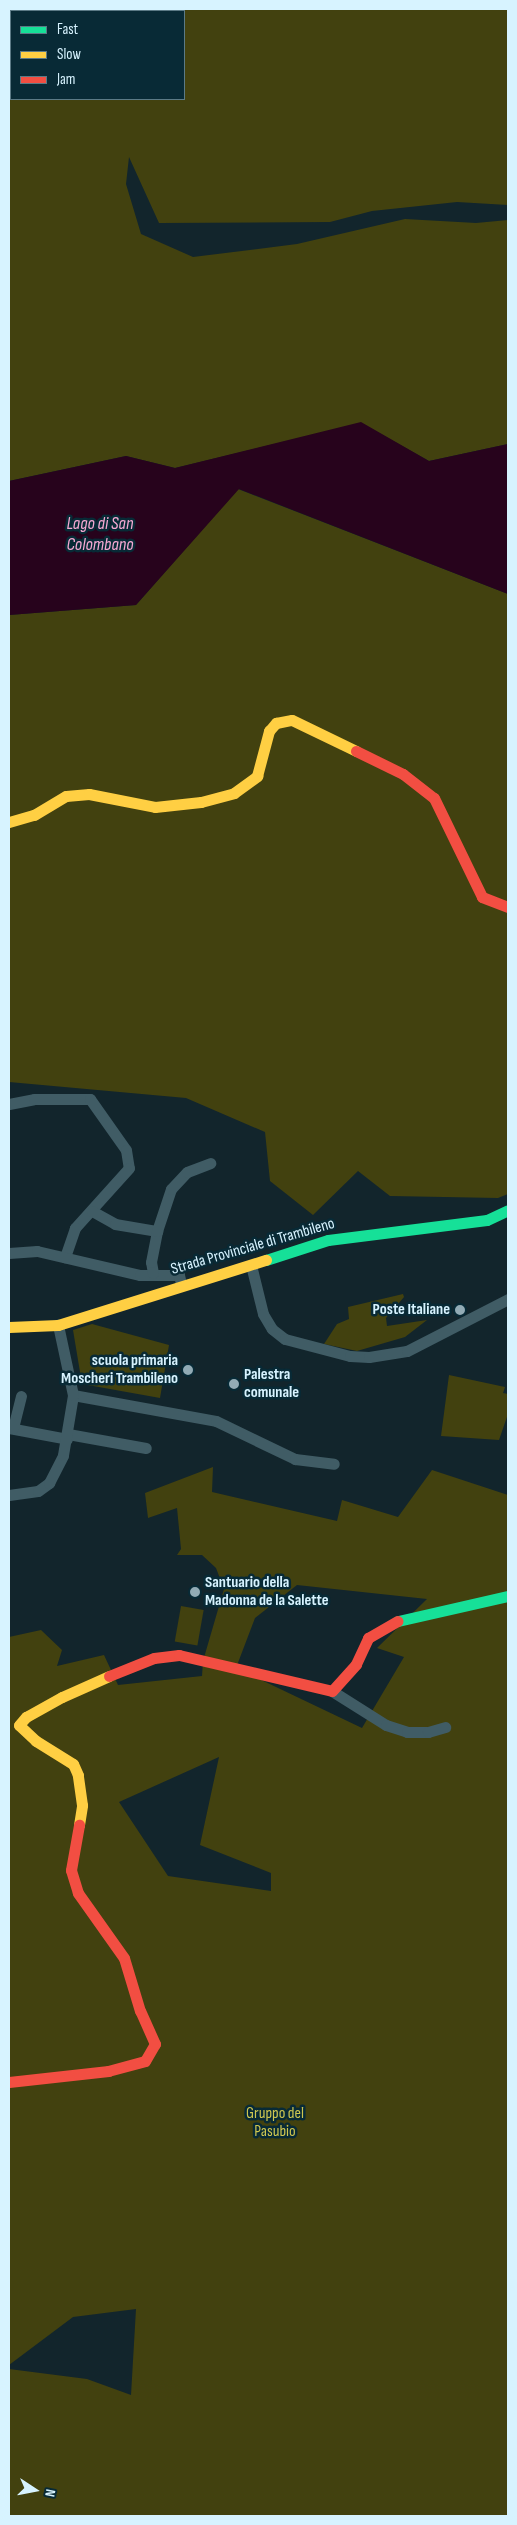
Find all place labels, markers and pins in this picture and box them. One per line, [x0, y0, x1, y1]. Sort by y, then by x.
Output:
place label: Poste Italiane [373, 1300, 450, 1320]
marker: Poste Italiane [454, 1304, 466, 1316]
place label: scuola primaria Moscheri Trambileno [61, 1351, 178, 1389]
marker: scuola primaria Moscheri Trambileno [182, 1364, 194, 1376]
place label: Palestra comunale [244, 1365, 299, 1403]
marker: Palestra comunale [228, 1378, 240, 1390]
place label: Santuario della Madonna de la Salette [205, 1573, 329, 1611]
marker: Santuario della Madonna de la Salette [189, 1586, 201, 1598]

